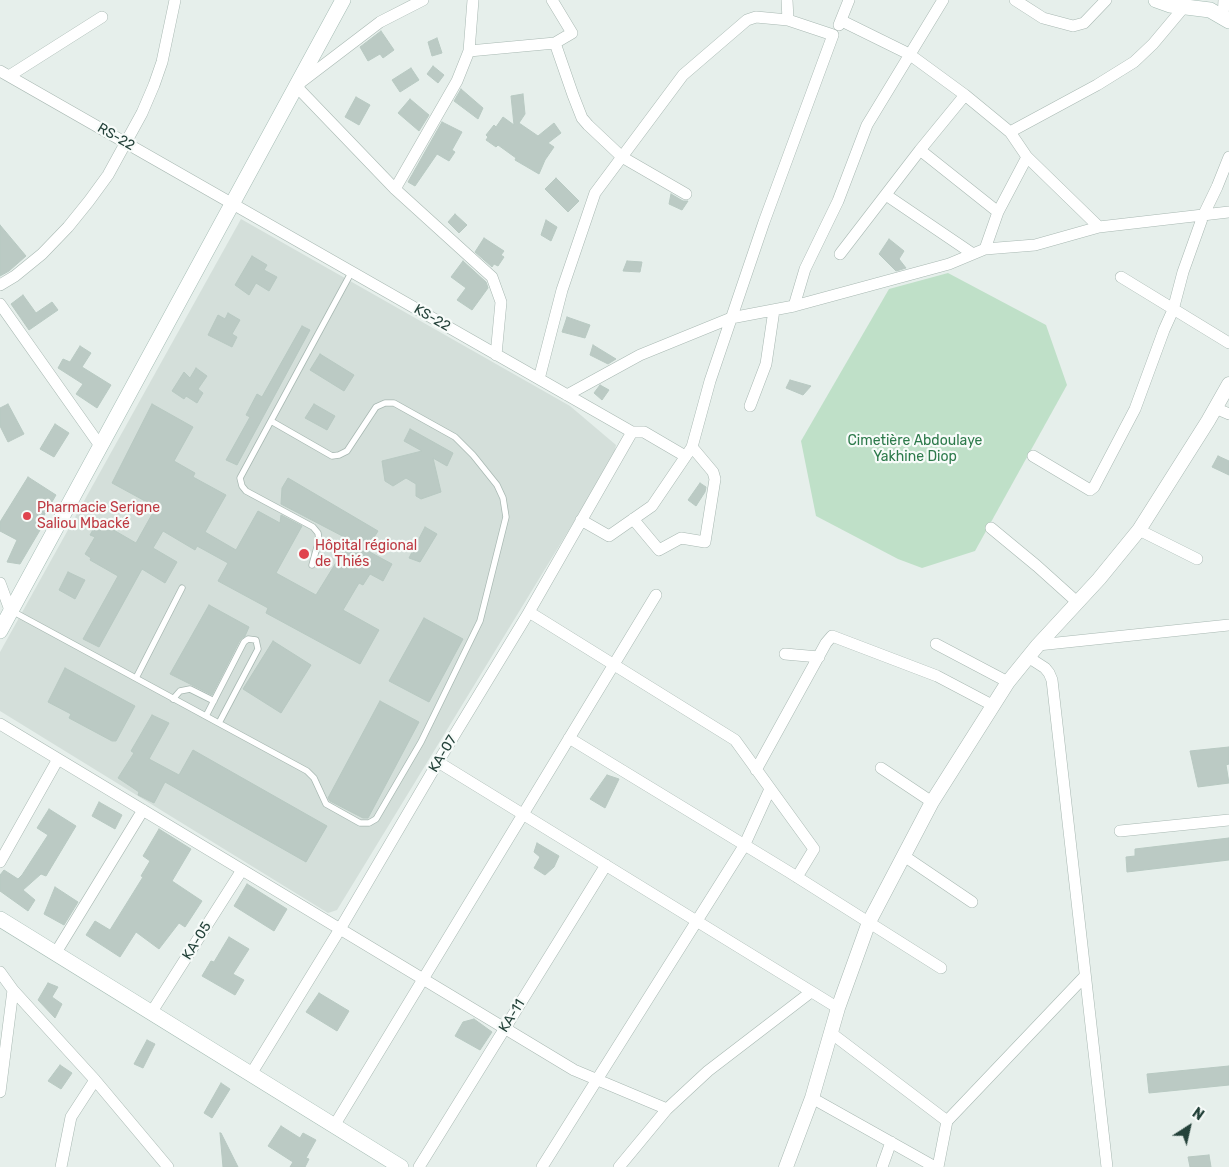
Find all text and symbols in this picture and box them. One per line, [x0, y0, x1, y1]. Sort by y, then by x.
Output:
street label: RS-22 [94, 120, 138, 154]
street label: KS-22 [411, 301, 453, 335]
park label: Cimetière Abdoulaye Yakhine Diop [848, 433, 982, 466]
place label: Pharmacie Serigne Saliou Mbacké [37, 500, 160, 532]
marker: Pharmacie Serigne Saliou Mbacké [21, 510, 33, 522]
place label: Hôpital régional de Thiés [315, 538, 417, 570]
marker: Hôpital régional de Thiés [297, 547, 311, 561]
street label: KA-07 [425, 732, 461, 776]
street label: KA-05 [179, 919, 215, 963]
street label: KA-11 [495, 996, 529, 1036]
north arrow [1164, 1102, 1214, 1152]
text: N [1189, 1104, 1207, 1124]

